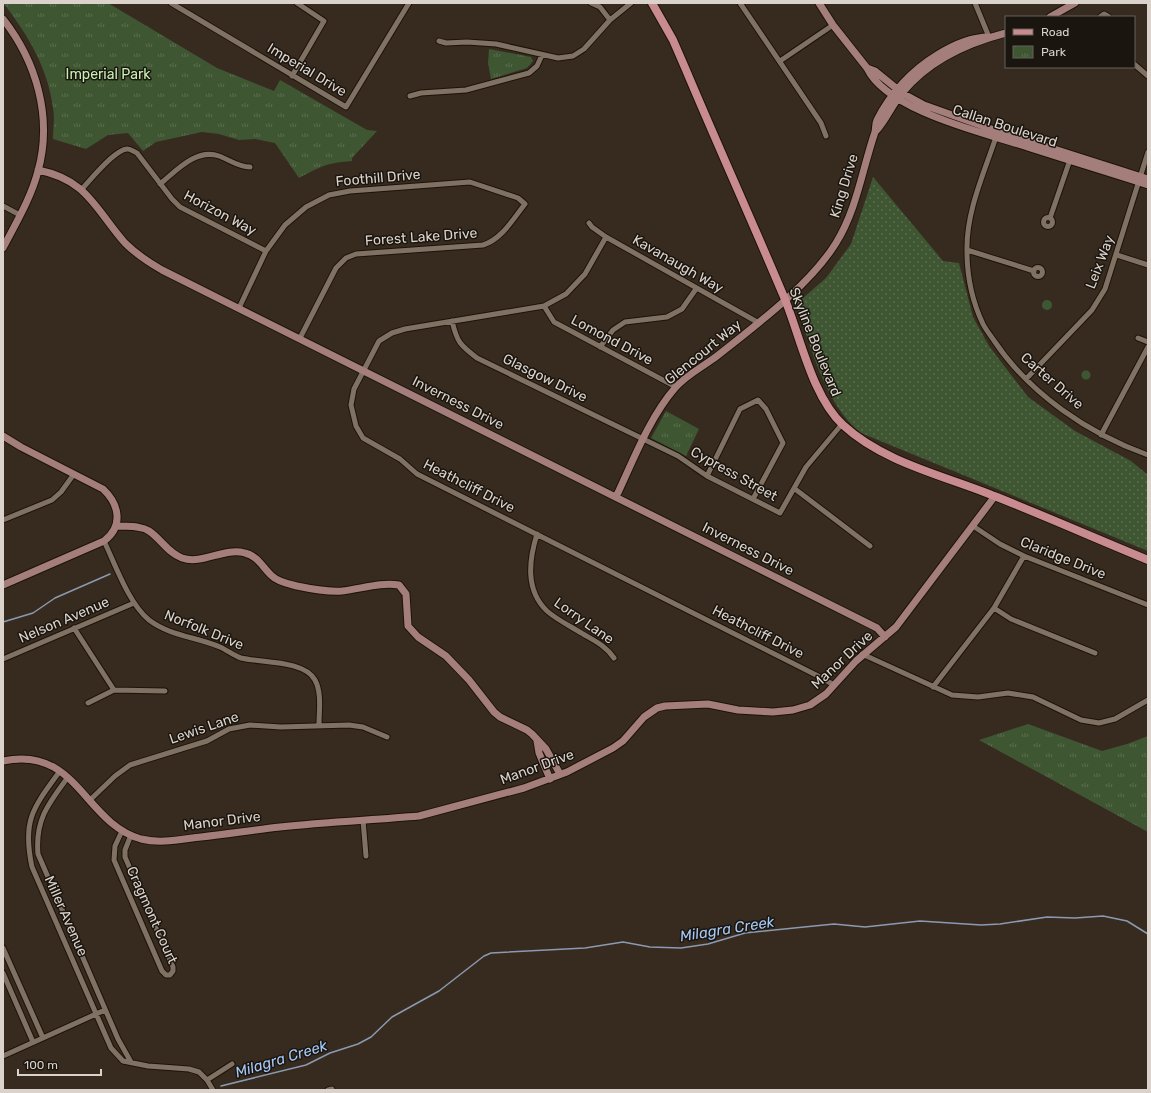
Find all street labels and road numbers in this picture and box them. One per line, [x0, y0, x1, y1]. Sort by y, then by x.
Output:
street label: Imperial Drive [264, 40, 350, 100]
street label: Callan Boulevard [951, 101, 1059, 151]
street label: King Drive [826, 152, 862, 220]
street label: Foothill Drive [335, 166, 421, 190]
street label: Horizon Way [181, 187, 259, 239]
street label: Forest Lake Drive [364, 225, 478, 249]
street label: Kavanaugh Way [630, 231, 727, 297]
street label: Leix Way [1082, 233, 1118, 291]
street label: Skyline Boulevard [785, 285, 845, 399]
street label: Lomond Drive [568, 311, 656, 369]
street label: Glencourt Way [661, 316, 745, 388]
street label: Carter Drive [1017, 349, 1087, 413]
street label: Glasgow Drive [500, 350, 590, 406]
street label: Inverness Drive [409, 373, 507, 433]
street label: Cypress Street [688, 443, 781, 505]
street label: Heathcliff Drive [420, 456, 518, 516]
street label: Inverness Drive [699, 519, 797, 579]
street label: Claridge Drive [1018, 533, 1108, 583]
street label: Nelson Avenue [16, 593, 112, 647]
street label: Lorry Lane [551, 594, 617, 648]
street label: Heathcliff Drive [709, 602, 807, 662]
street label: Norfolk Drive [162, 606, 246, 654]
street label: Manor Drive [808, 627, 876, 693]
street label: Lewis Lane [167, 708, 241, 748]
street label: Manor Drive [498, 746, 576, 788]
street label: Manor Drive [183, 808, 262, 834]
street label: Cragmont Court [123, 864, 181, 967]
street label: Miller Avenue [41, 873, 91, 959]

